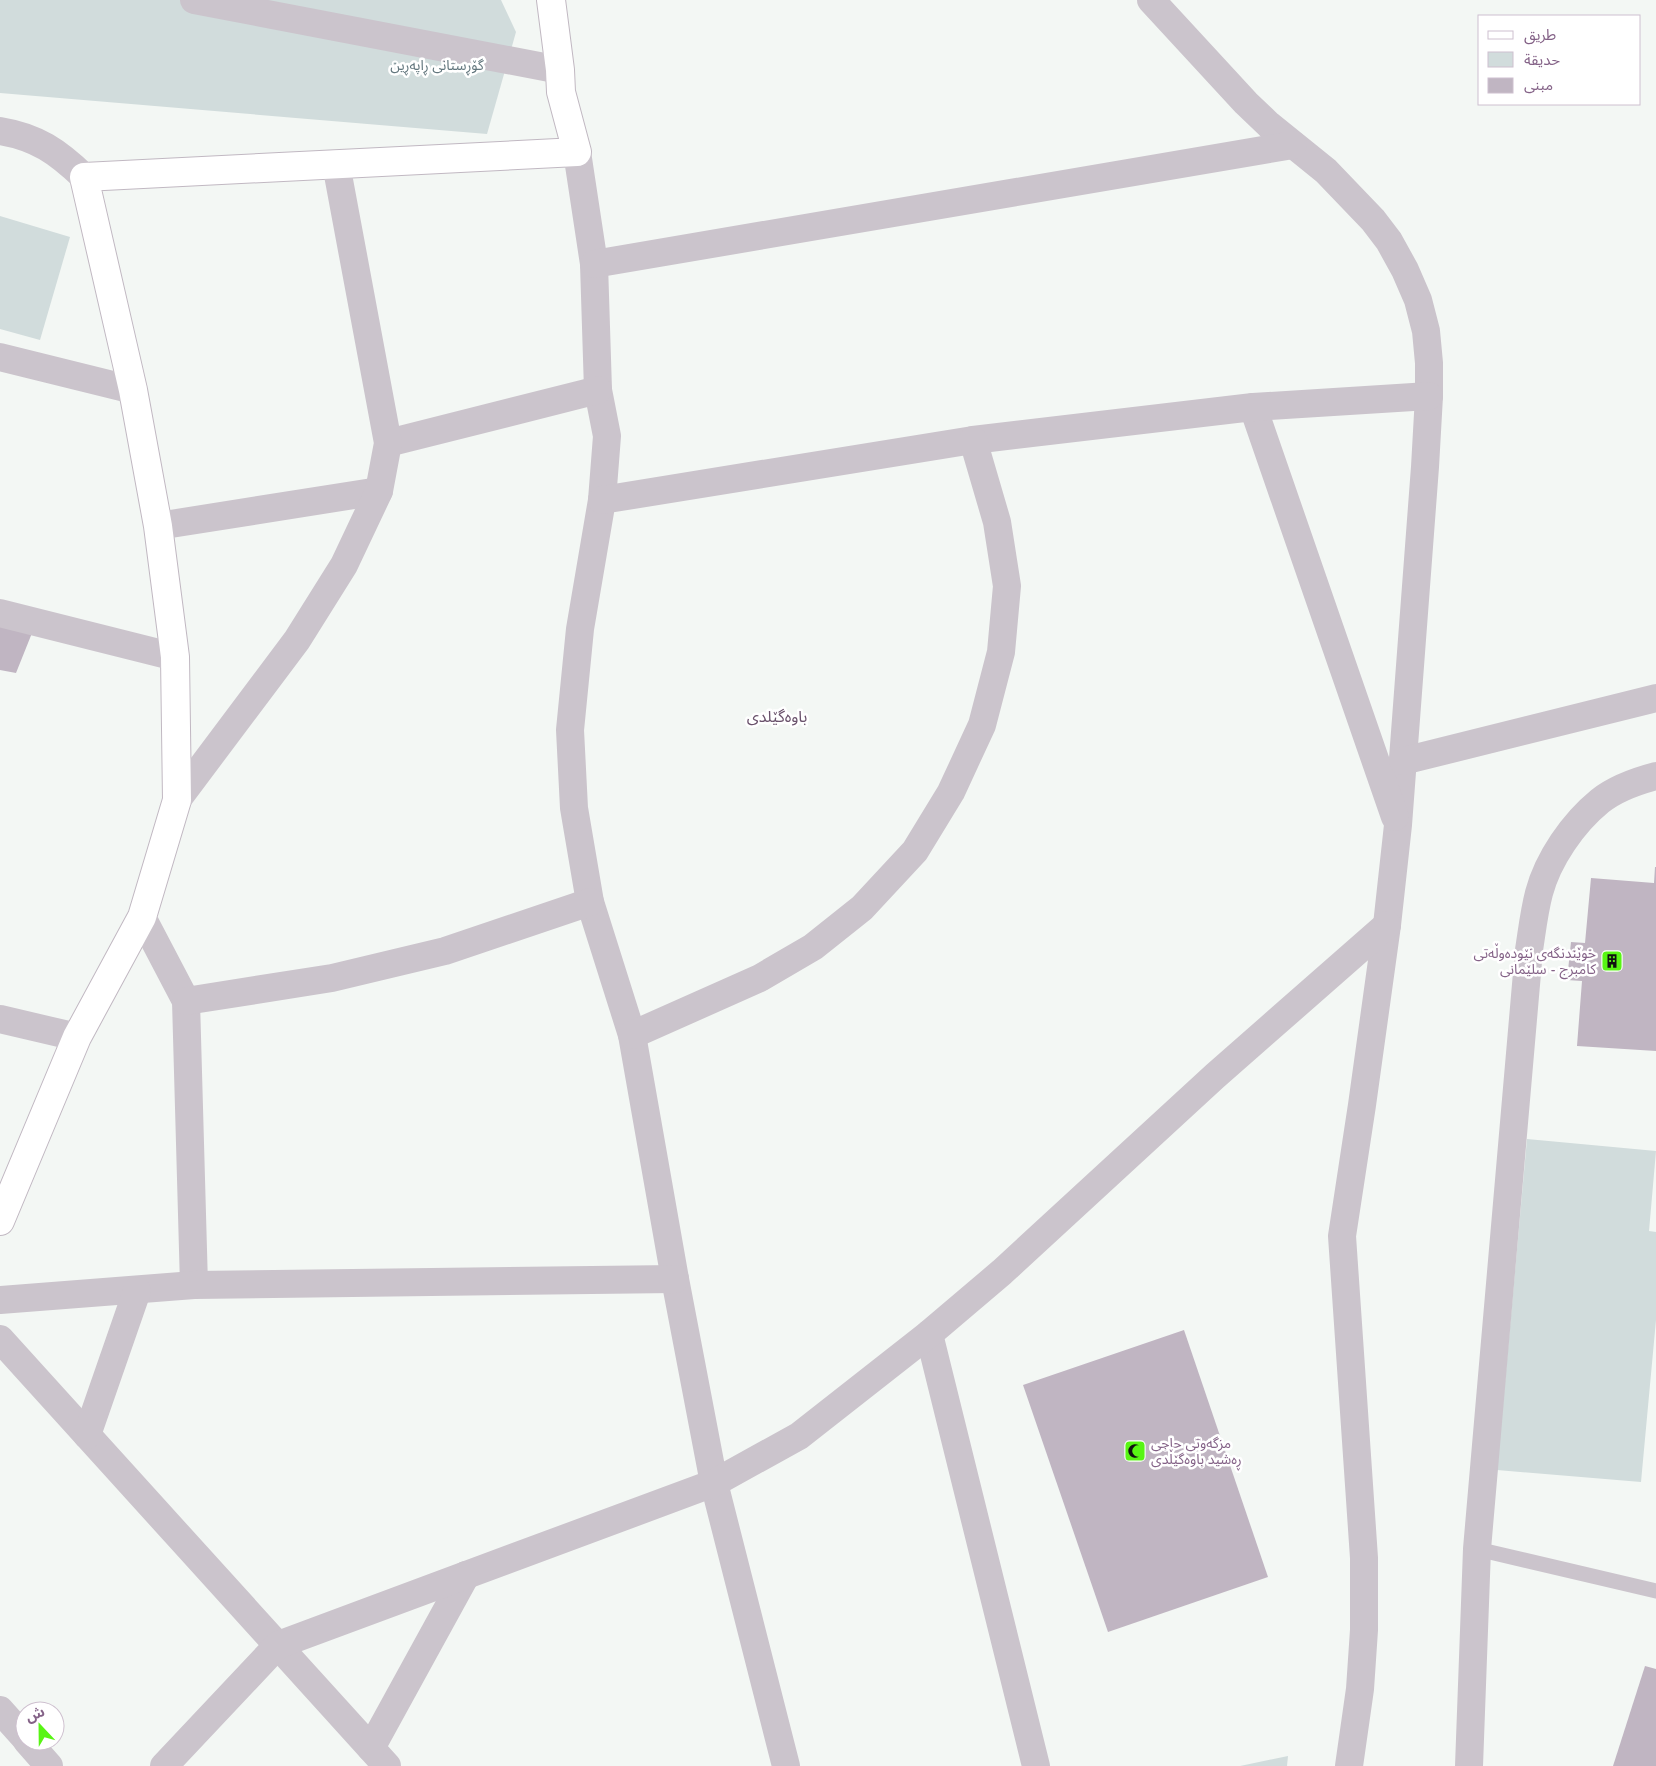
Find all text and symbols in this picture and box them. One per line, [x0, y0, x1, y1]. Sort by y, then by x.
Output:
legend [1478, 15, 1641, 105]
text: طريق [1524, 26, 1556, 45]
text: حديقة [1524, 51, 1560, 69]
park label: گۆڕستانی ڕاپەڕین [390, 57, 484, 76]
text: مبنى [1524, 76, 1553, 94]
district label: باوەگێلدی [747, 707, 807, 727]
place label: خوێندنگەی نێودەوڵەتی کامبرج - سلێمانی [1474, 943, 1596, 980]
building icon: خوێندنگەی نێودەوڵەتی کامبرج - سلێمانی [1600, 949, 1624, 973]
place label: مزگەوتی حاجی ڕەشید باوەگێڵدی [1151, 1435, 1242, 1470]
mosque icon: مزگەوتی حاجی ڕەشید باوەگێڵدی [1123, 1439, 1147, 1463]
north arrow [15, 1701, 65, 1751]
text: ش [23, 1703, 47, 1726]

